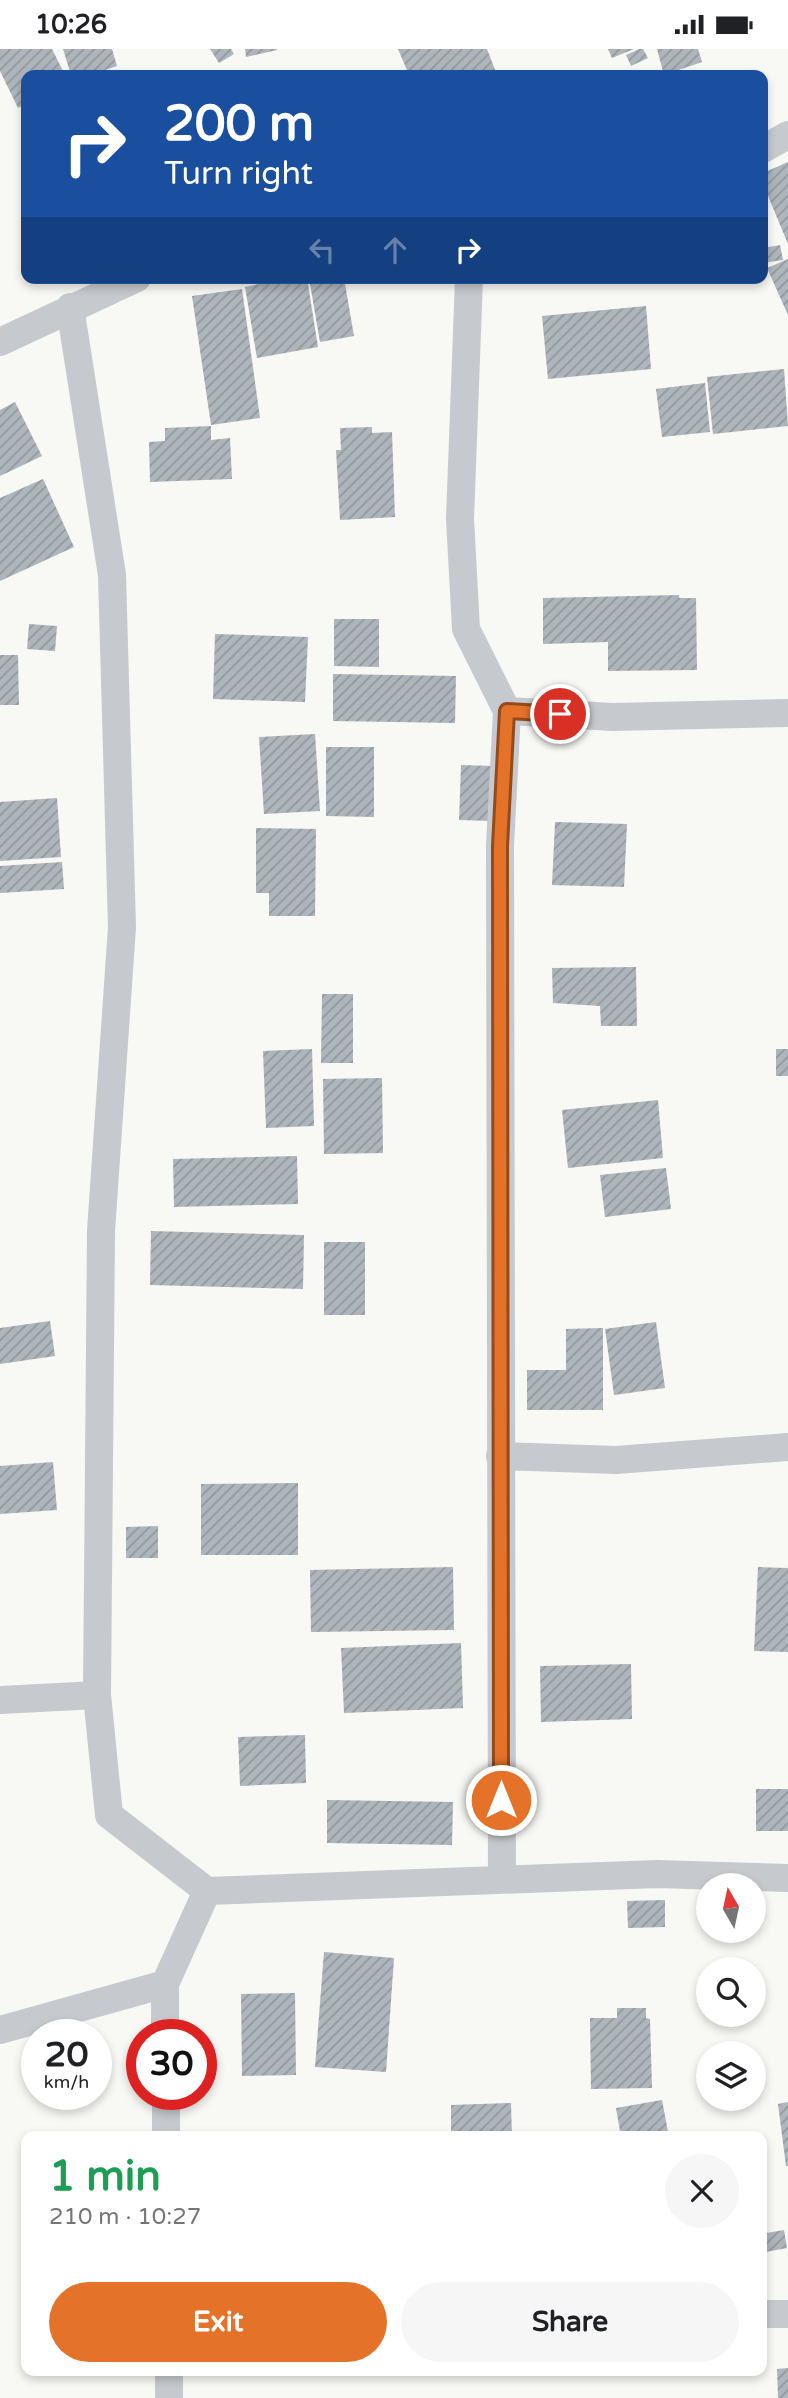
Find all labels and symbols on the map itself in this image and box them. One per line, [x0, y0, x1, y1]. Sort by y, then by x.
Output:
pin [530, 684, 590, 744]
position arrow [464, 1763, 538, 1837]
north arrow [696, 1873, 766, 1943]
speed limit sign: 30 [126, 2019, 217, 2110]

